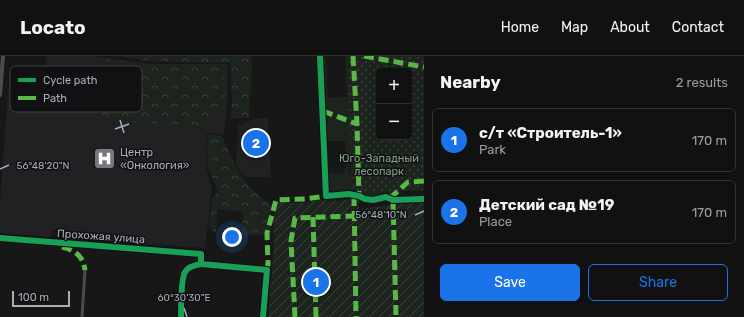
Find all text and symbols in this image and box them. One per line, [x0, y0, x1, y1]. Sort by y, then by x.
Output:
text: Locato [20, 16, 86, 39]
text: Home [501, 19, 539, 36]
text: Map [561, 19, 588, 36]
text: About [610, 19, 650, 36]
text: Contact [672, 19, 724, 36]
legend [10, 66, 142, 112]
map controls [376, 68, 412, 140]
button: + [376, 68, 412, 104]
text: Nearby [440, 72, 501, 92]
text: Cycle path [43, 74, 97, 87]
text: 2 results [676, 75, 728, 90]
text: Path [43, 92, 67, 105]
button: − [376, 104, 412, 140]
text: с/т «Строитель-1» [479, 124, 622, 142]
pin: 2 [243, 128, 269, 158]
text: 1 [451, 133, 457, 148]
text: 170 m [692, 133, 727, 148]
text: Park [479, 142, 506, 157]
hospital icon: Центр «Онкология» [92, 145, 118, 171]
place label: Центр «Онкология» [120, 146, 190, 172]
park label: Юго-Западный лесопарк [339, 152, 419, 178]
text: 56°48'20"N [16, 160, 70, 172]
text: Детский сад №19 [479, 196, 614, 214]
text: 2 [450, 205, 458, 220]
text: 170 m [692, 205, 727, 220]
text: 56°48'10"N [355, 209, 407, 221]
text: Place [479, 214, 512, 229]
street label: Прохожая улица [57, 227, 145, 246]
your location [222, 227, 242, 247]
button: Save [440, 264, 580, 301]
button: Share [588, 264, 728, 301]
pin: 1 [303, 267, 329, 297]
scale bar [12, 289, 70, 308]
text: 100 m [18, 291, 49, 304]
text: 60°30'30"E [158, 292, 210, 304]

